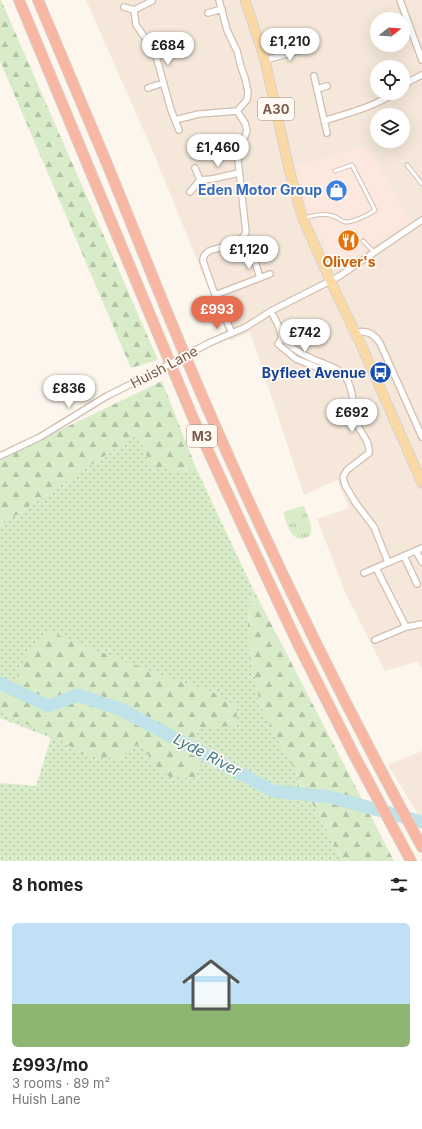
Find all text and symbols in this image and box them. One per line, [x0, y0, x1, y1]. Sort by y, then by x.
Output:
north arrow [370, 12, 410, 52]
map controls [370, 12, 410, 148]
pin: £1,210 [257, 28, 323, 62]
pin: £684 [144, 32, 192, 66]
text: £1,210 [270, 33, 310, 49]
text: £684 [151, 37, 185, 53]
button: locate [370, 60, 410, 100]
road number: A30 [258, 98, 294, 120]
button: layers [370, 108, 410, 148]
pin: £1,460 [185, 134, 251, 168]
text: £1,460 [196, 139, 240, 155]
shop icon: Eden Motor Group [324, 177, 350, 203]
place label: Eden Motor Group [198, 181, 322, 198]
restaurant icon: Oliver's [336, 227, 362, 253]
pin: £1,120 [216, 236, 282, 270]
text: £1,120 [229, 241, 269, 257]
place label: Oliver's [322, 253, 376, 270]
pin: £993 [193, 296, 241, 330]
text: £993 [200, 301, 234, 317]
pin: £742 [281, 319, 329, 353]
text: £742 [289, 324, 321, 340]
street label: Huish Lane [127, 342, 200, 391]
bus stop icon: Byfleet Avenue [368, 360, 394, 386]
place label: Byfleet Avenue [262, 364, 366, 381]
pin: £836 [45, 375, 93, 409]
text: £836 [52, 380, 86, 396]
pin: £692 [328, 399, 376, 433]
text: £692 [335, 404, 369, 420]
road number: M3 [187, 425, 217, 447]
water label: Lyde River [170, 729, 244, 780]
icon: filters [388, 874, 410, 896]
text: 8 homes [12, 875, 83, 895]
icon: home [175, 949, 247, 1021]
text: £993/mo [12, 1055, 88, 1075]
text: 3 rooms · 89 m² [12, 1075, 110, 1091]
text: Huish Lane [12, 1091, 81, 1107]

